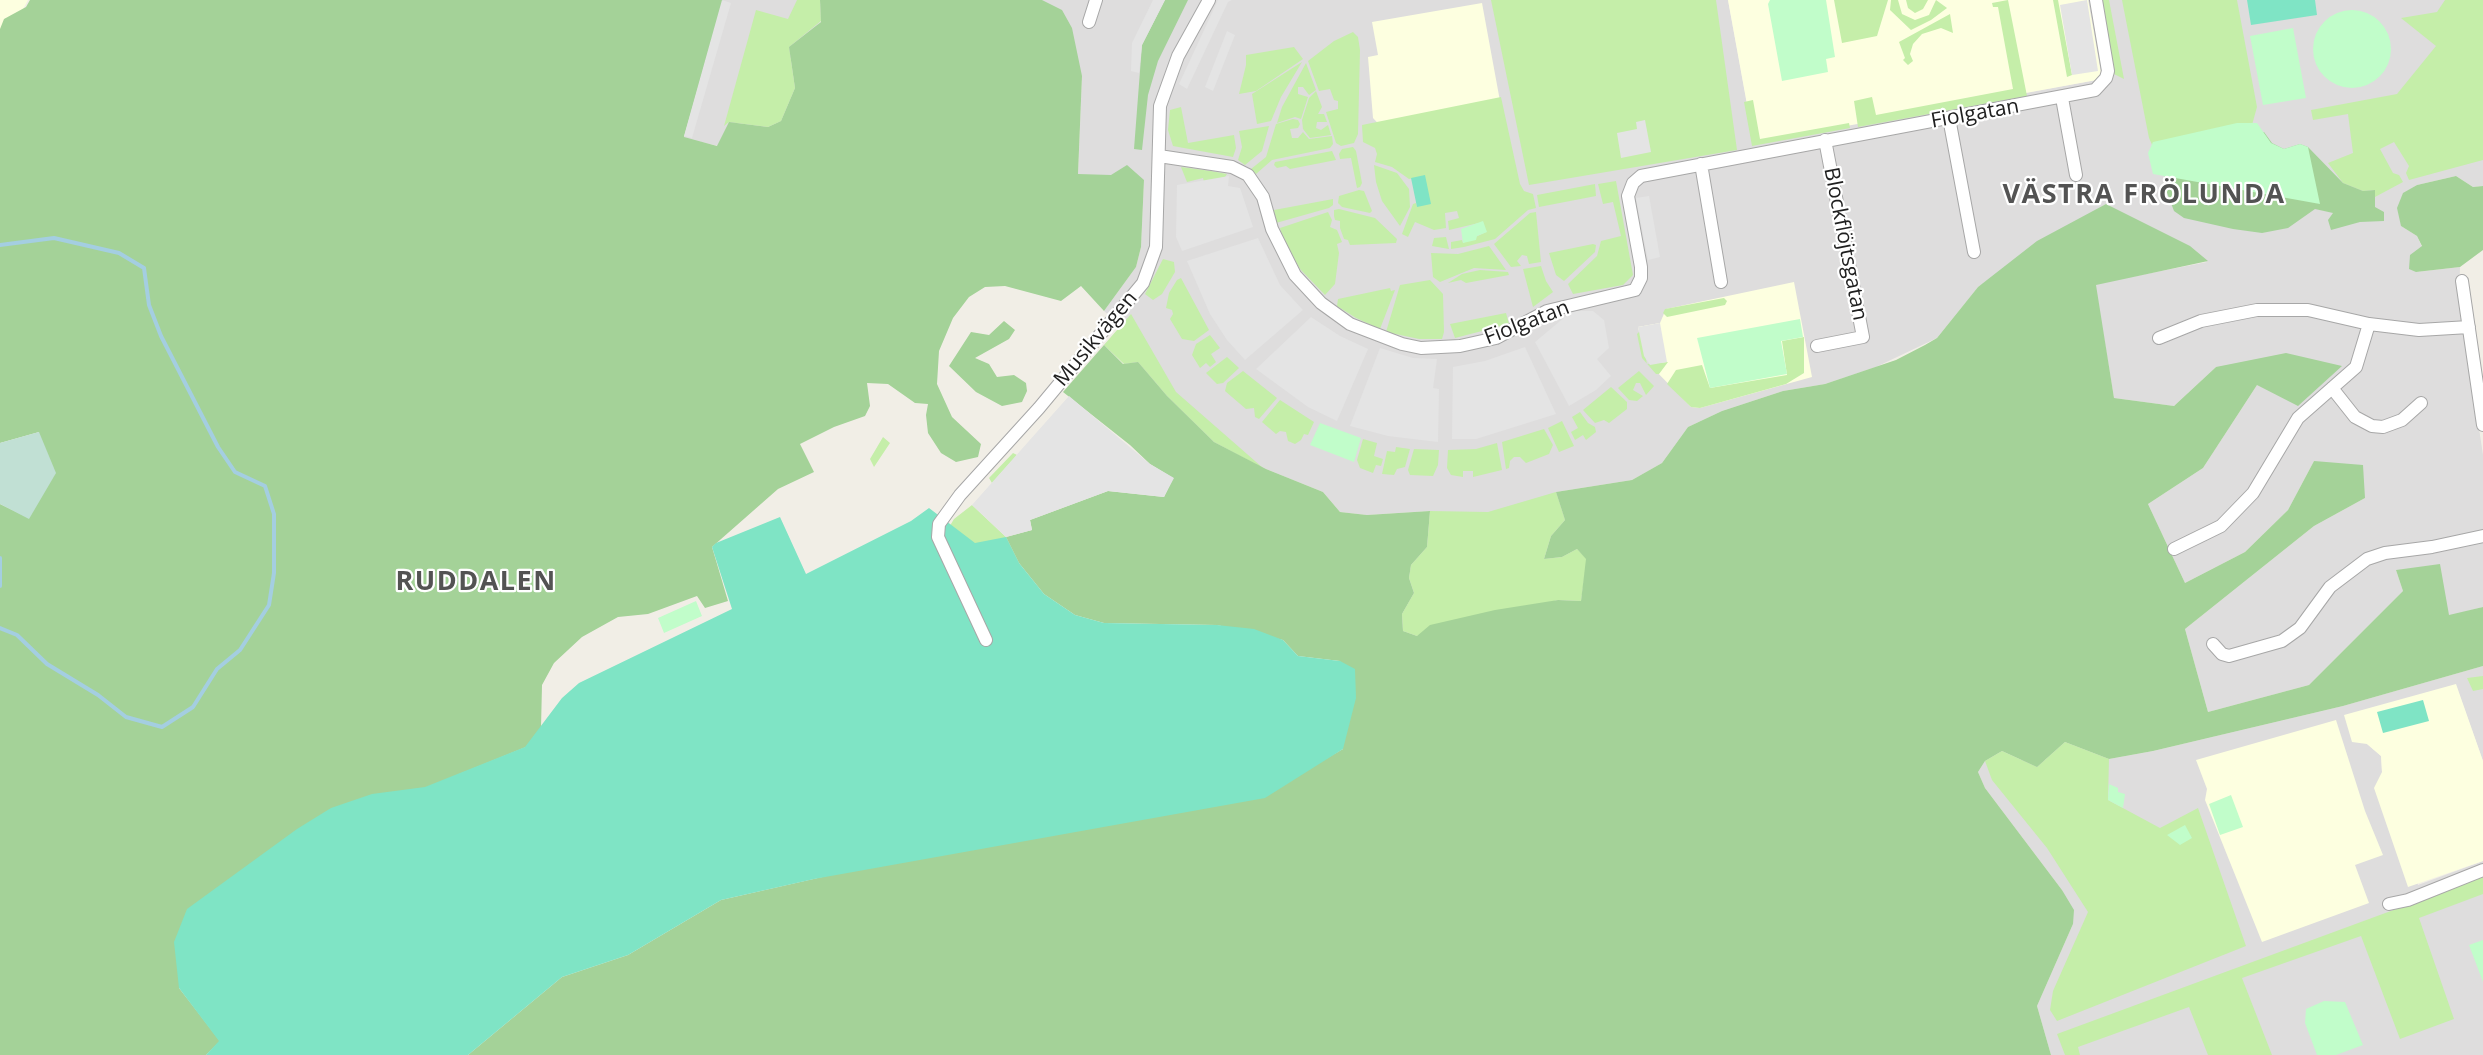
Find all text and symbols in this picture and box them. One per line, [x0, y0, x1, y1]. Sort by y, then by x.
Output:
street label: Fiolgatan [1929, 94, 2021, 134]
street label: Blockflöjtsgatan [1818, 165, 1872, 323]
district label: VÄSTRA FRÖLUNDA [2002, 179, 2286, 211]
street label: Musikvägen [1049, 286, 1143, 392]
street label: Fiolgatan [1481, 295, 1573, 351]
district label: RUDDALEN [395, 566, 557, 598]

